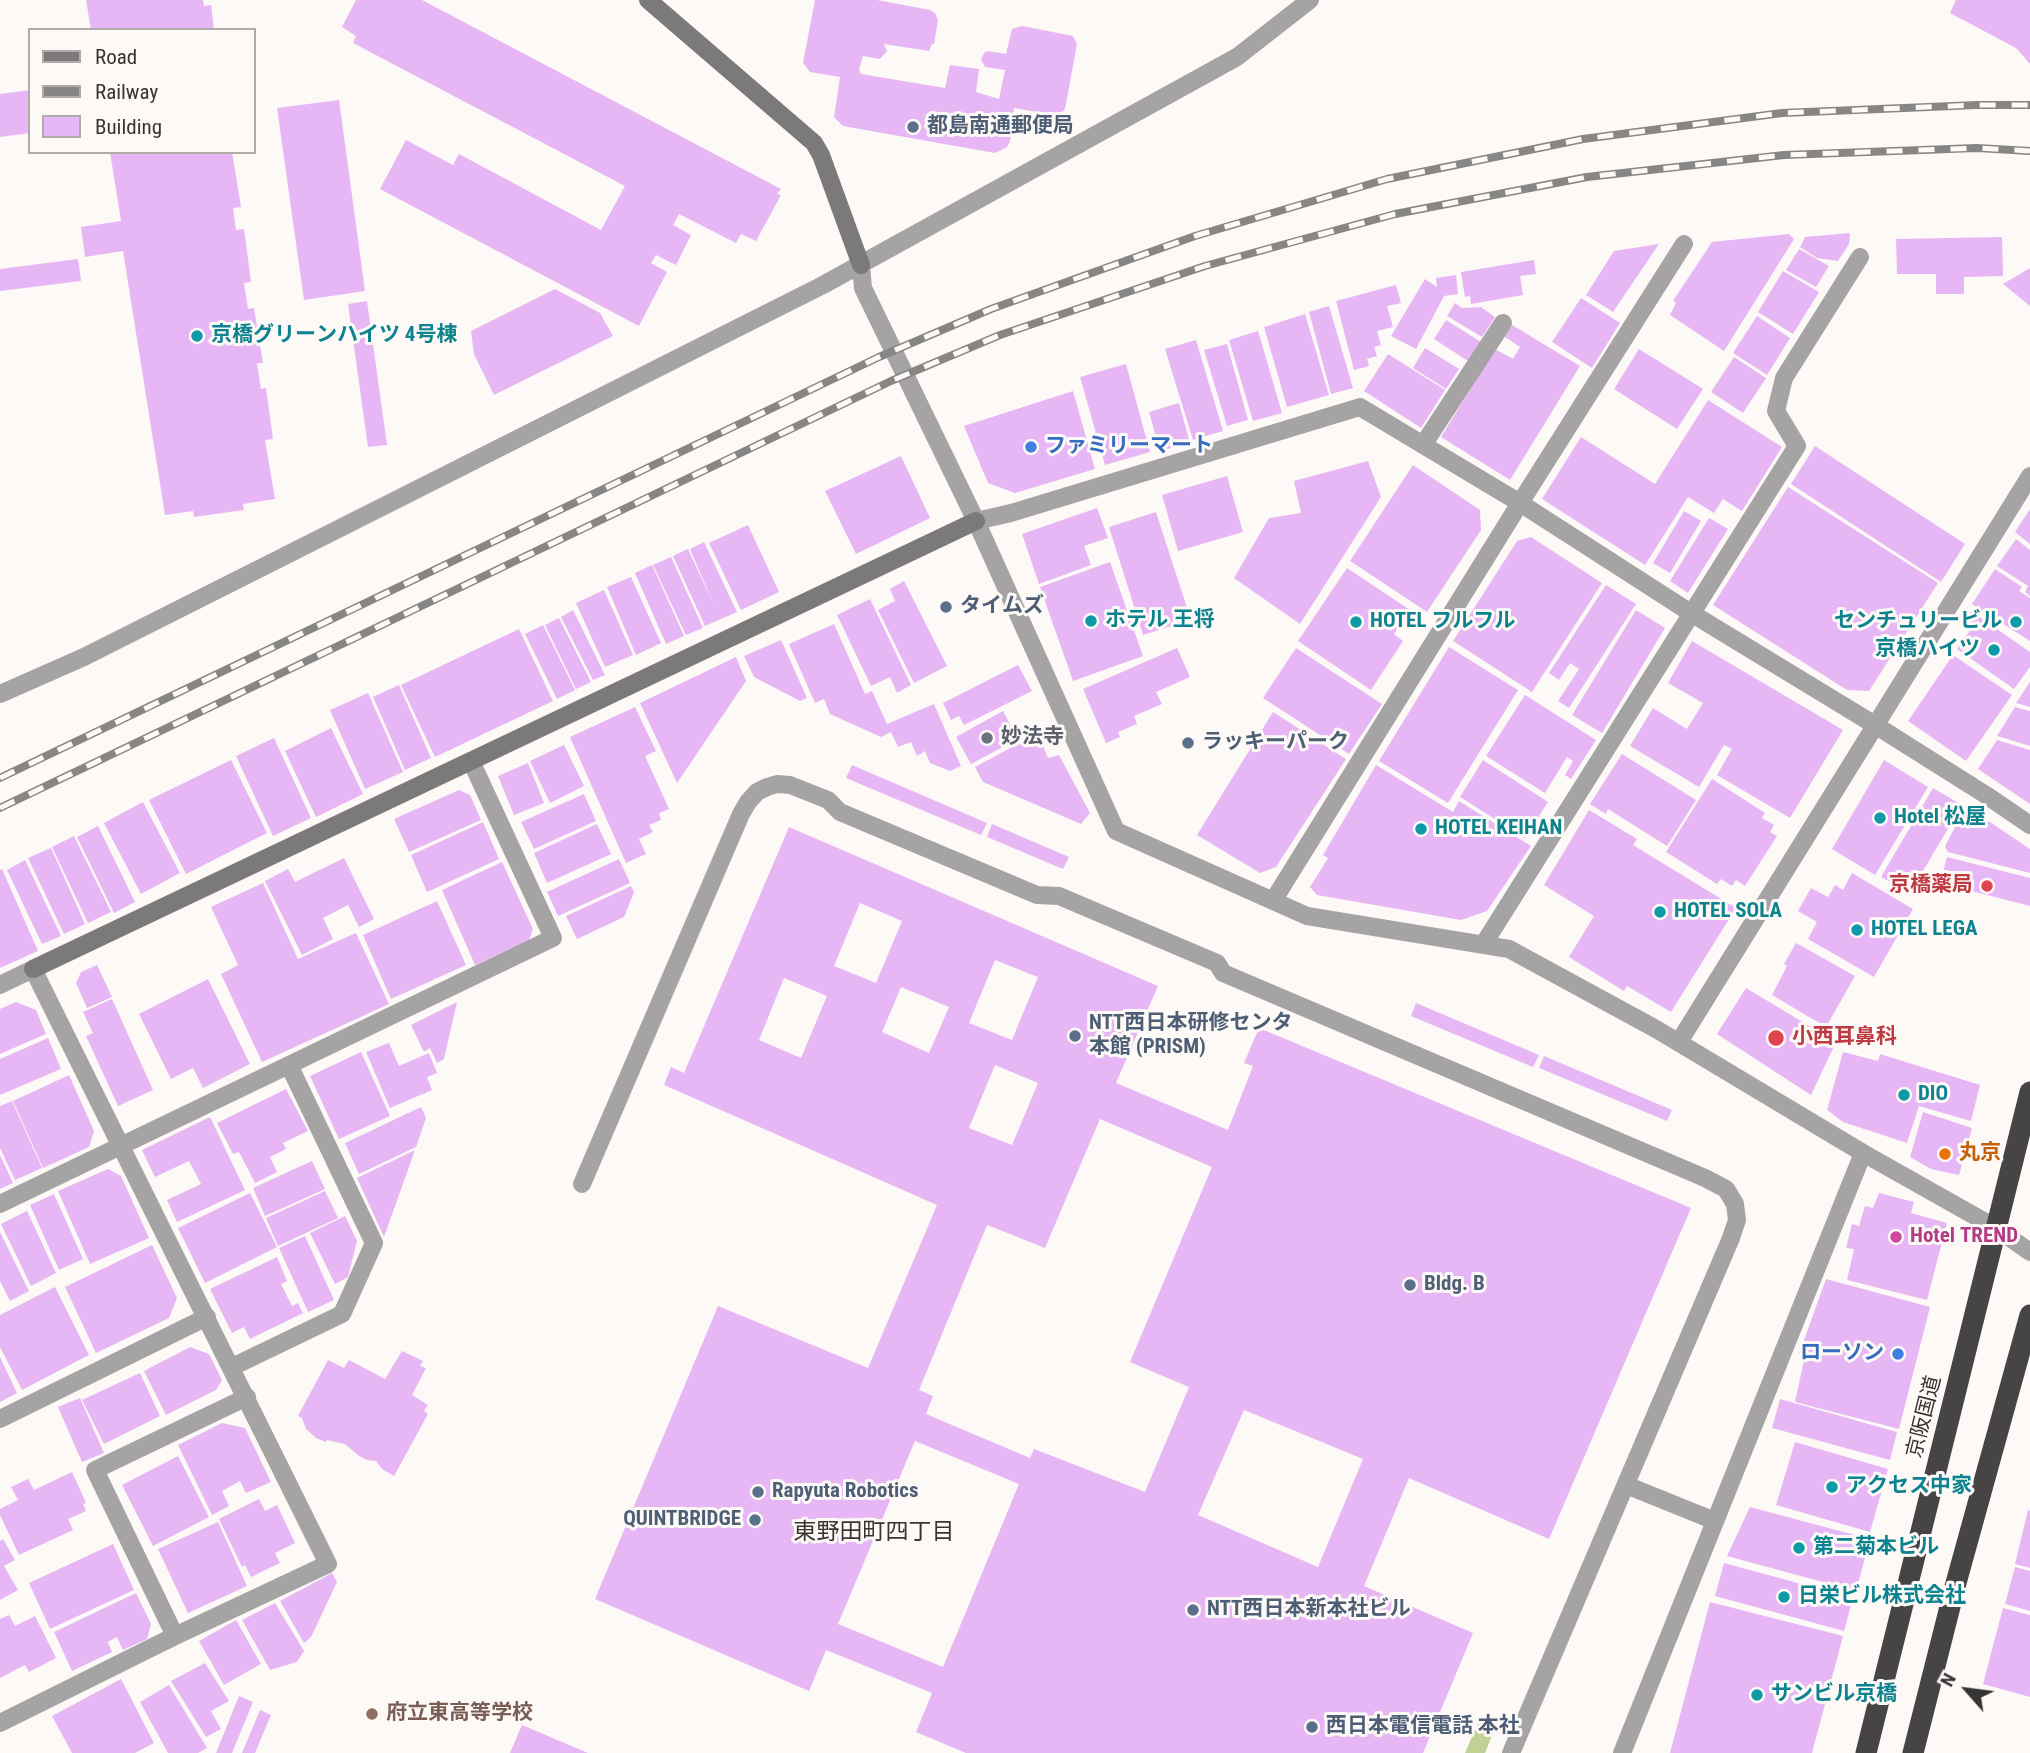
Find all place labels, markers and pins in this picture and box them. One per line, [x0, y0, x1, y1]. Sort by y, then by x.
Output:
place label: 都島南通郵便局 [927, 114, 1074, 140]
marker: 都島南通郵便局 [905, 119, 921, 135]
place label: 京橋グリーンハイツ 4号棟 [211, 323, 457, 349]
marker: 京橋グリーンハイツ 4号棟 [189, 328, 205, 344]
place label: ファミリーマート [1045, 434, 1213, 460]
marker: ファミリーマート [1023, 439, 1039, 455]
place label: タイムズ [960, 594, 1044, 620]
marker: タイムズ [938, 599, 954, 615]
place label: ホテル 王将 [1105, 608, 1215, 634]
place label: HOTEL フルフル [1370, 609, 1515, 635]
place label: センチュリービル [1834, 609, 2002, 635]
marker: ホテル 王将 [1083, 613, 1099, 629]
marker: HOTEL フルフル [1348, 614, 1364, 630]
marker: センチュリービル [2008, 614, 2024, 630]
place label: 京橋ハイツ [1875, 637, 1980, 663]
marker: 京橋ハイツ [1986, 642, 2002, 658]
place label: 妙法寺 [1001, 725, 1064, 751]
marker: 妙法寺 [979, 730, 995, 746]
place label: ラッキーパーク [1202, 730, 1349, 756]
marker: ラッキーパーク [1180, 735, 1196, 751]
place label: Hotel 松屋 [1894, 805, 1986, 831]
marker: Hotel 松屋 [1872, 810, 1888, 826]
place label: HOTEL KEIHAN [1435, 816, 1562, 842]
marker: HOTEL KEIHAN [1413, 821, 1429, 837]
place label: 京橋薬局 [1889, 873, 1973, 899]
marker: 京橋薬局 [1979, 878, 1995, 894]
place label: HOTEL SOLA [1674, 899, 1782, 925]
marker: HOTEL SOLA [1652, 904, 1668, 920]
place label: HOTEL LEGA [1871, 917, 1977, 943]
marker: HOTEL LEGA [1849, 922, 1865, 938]
place label: NTT西日本研修センタ 本館 (PRISM) [1089, 1011, 1293, 1061]
place label: 小西耳鼻科 [1792, 1025, 1897, 1051]
marker: NTT西日本研修センタ 本館 (PRISM) [1067, 1028, 1083, 1044]
marker: 小西耳鼻科 [1766, 1028, 1786, 1048]
place label: DIO [1918, 1082, 1948, 1108]
marker: DIO [1896, 1087, 1912, 1103]
place label: 丸京 [1959, 1141, 2001, 1167]
marker: 丸京 [1937, 1146, 1953, 1162]
place label: Hotel TREND [1910, 1224, 2018, 1250]
marker: Hotel TREND [1888, 1229, 1904, 1245]
place label: Bldg. B [1424, 1272, 1485, 1298]
marker: Bldg. B [1402, 1277, 1418, 1293]
place label: ローソン [1800, 1341, 1884, 1367]
marker: ローソン [1890, 1346, 1906, 1362]
place label: アクセス中家 [1846, 1474, 1972, 1500]
place label: Rapyuta Robotics [772, 1479, 918, 1505]
marker: アクセス中家 [1824, 1479, 1840, 1495]
marker: Rapyuta Robotics [750, 1484, 766, 1500]
place label: QUINTBRIDGE [623, 1507, 741, 1533]
marker: QUINTBRIDGE [747, 1512, 763, 1528]
place label: 第二菊本ビル [1813, 1535, 1939, 1561]
marker: 第二菊本ビル [1791, 1540, 1807, 1556]
place label: 日栄ビル株式会社 [1798, 1584, 1966, 1610]
marker: 日栄ビル株式会社 [1776, 1589, 1792, 1605]
place label: NTT西日本新本社ビル [1207, 1597, 1411, 1623]
marker: NTT西日本新本社ビル [1185, 1602, 1201, 1618]
place label: サンビル京橋 [1771, 1682, 1897, 1708]
marker: サンビル京橋 [1749, 1687, 1765, 1703]
place label: 府立東高等学校 [386, 1701, 533, 1727]
marker: 府立東高等学校 [364, 1706, 380, 1722]
place label: 西日本電信電話 本社 [1326, 1714, 1520, 1740]
marker: 西日本電信電話 本社 [1304, 1719, 1320, 1735]

